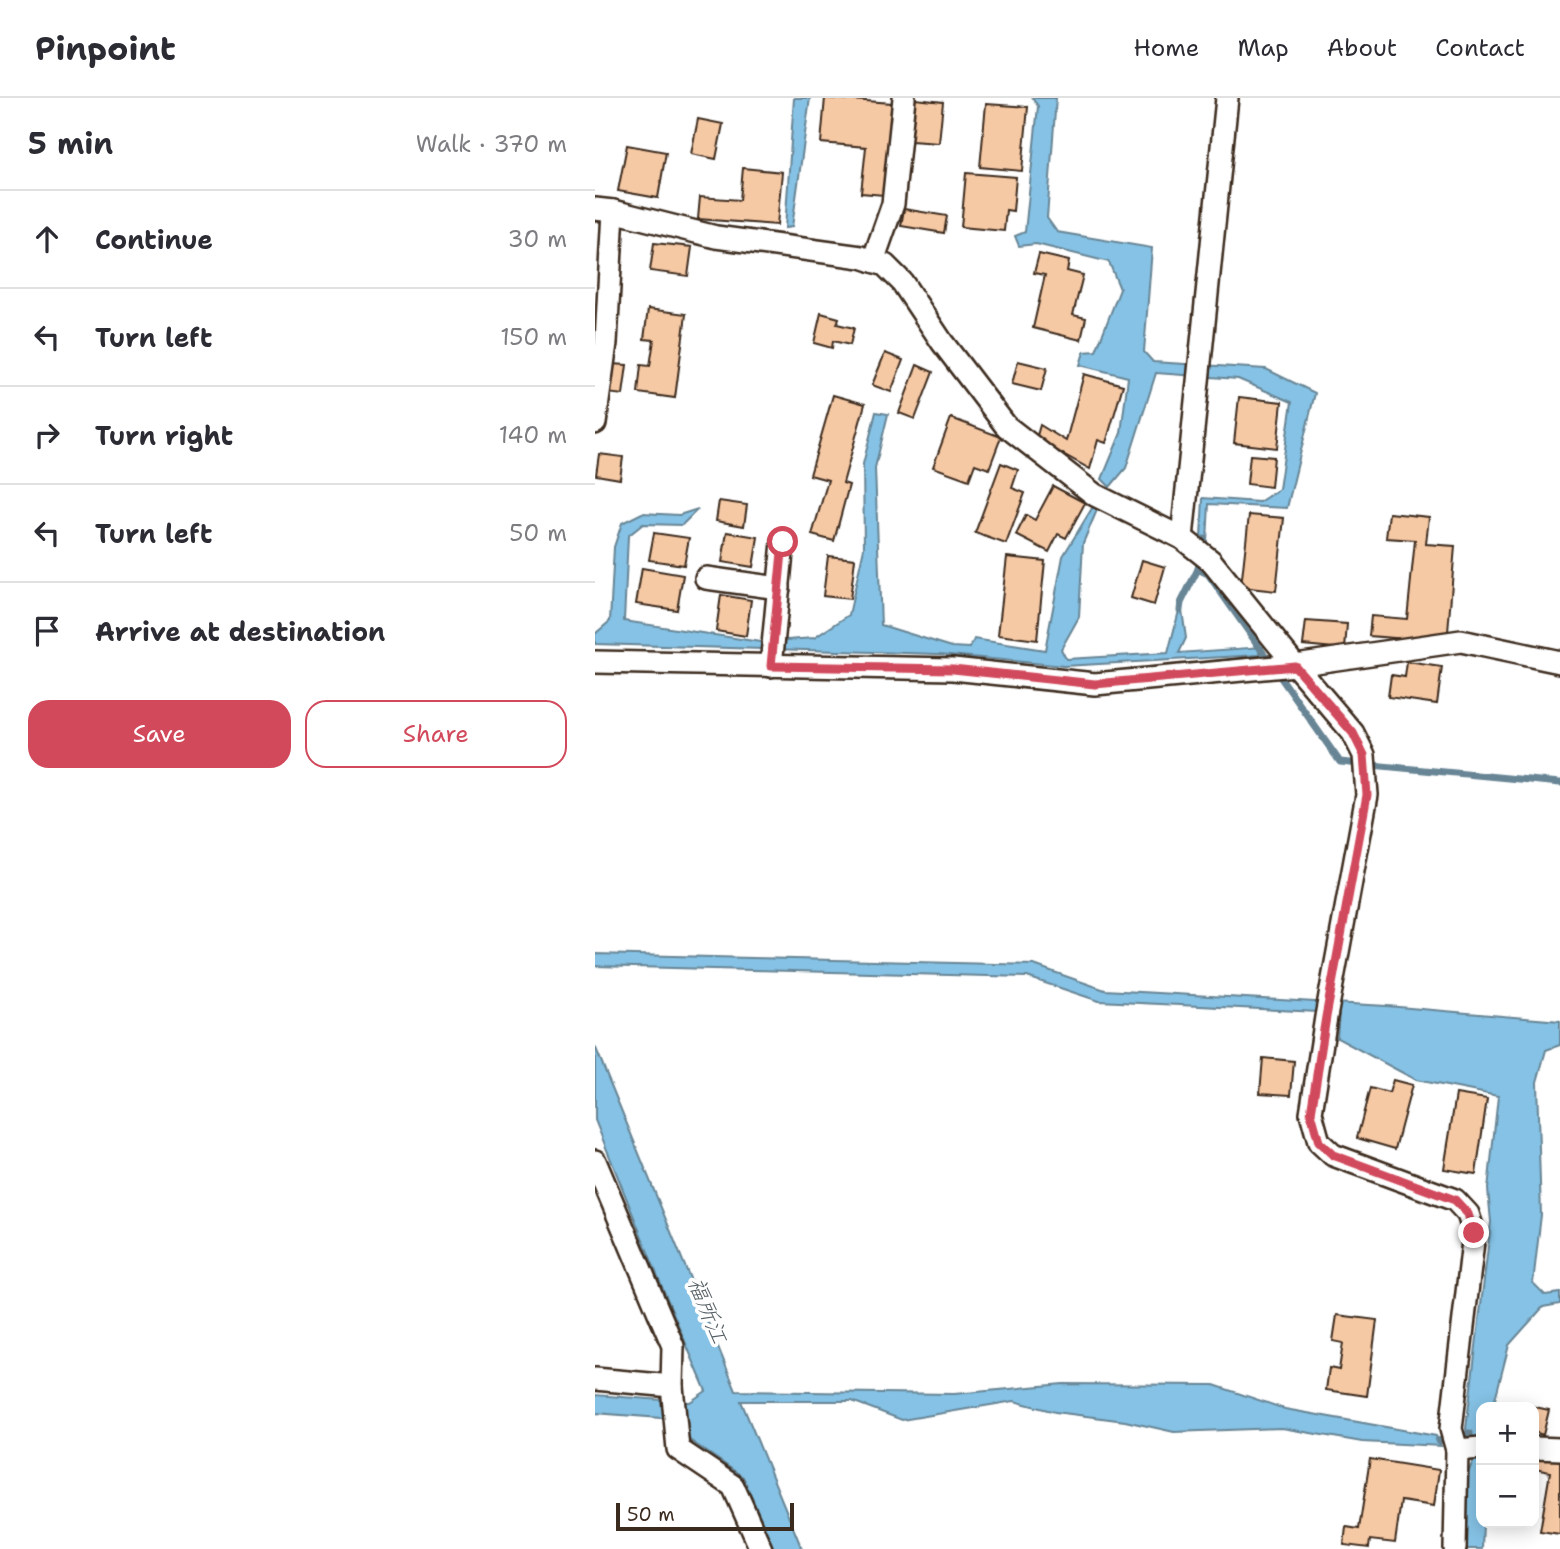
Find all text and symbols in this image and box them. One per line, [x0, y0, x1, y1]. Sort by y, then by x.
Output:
text: Pinpoint [35, 26, 176, 71]
text: Home [1133, 32, 1199, 64]
text: Map [1237, 32, 1289, 64]
text: About [1327, 32, 1397, 64]
text: Contact [1435, 32, 1525, 64]
text: 5 min [28, 123, 113, 164]
text: Walk · 370 m [416, 129, 567, 159]
icon: ahead [28, 220, 66, 258]
text: Continue [95, 222, 213, 257]
text: 30 m [508, 224, 567, 254]
icon: left [28, 318, 66, 356]
text: Turn left [95, 320, 212, 355]
text: 150 m [500, 322, 567, 352]
icon: right [28, 416, 66, 454]
text: Turn right [95, 418, 233, 453]
text: 140 m [499, 420, 567, 450]
icon: left [28, 514, 66, 552]
text: Turn left [95, 516, 212, 551]
text: 50 m [509, 518, 567, 548]
route start [767, 526, 798, 557]
icon: arrive [28, 612, 66, 650]
text: Arrive at destination [95, 614, 385, 649]
button: Save [28, 700, 291, 768]
button: Share [305, 700, 567, 768]
route end [1458, 1217, 1489, 1248]
water label: 福所江 [681, 1272, 735, 1349]
map controls [1476, 1402, 1539, 1528]
button: + [1476, 1402, 1539, 1465]
button: − [1476, 1465, 1539, 1528]
scale bar [616, 1500, 795, 1532]
text: 50 m [627, 1502, 675, 1527]

